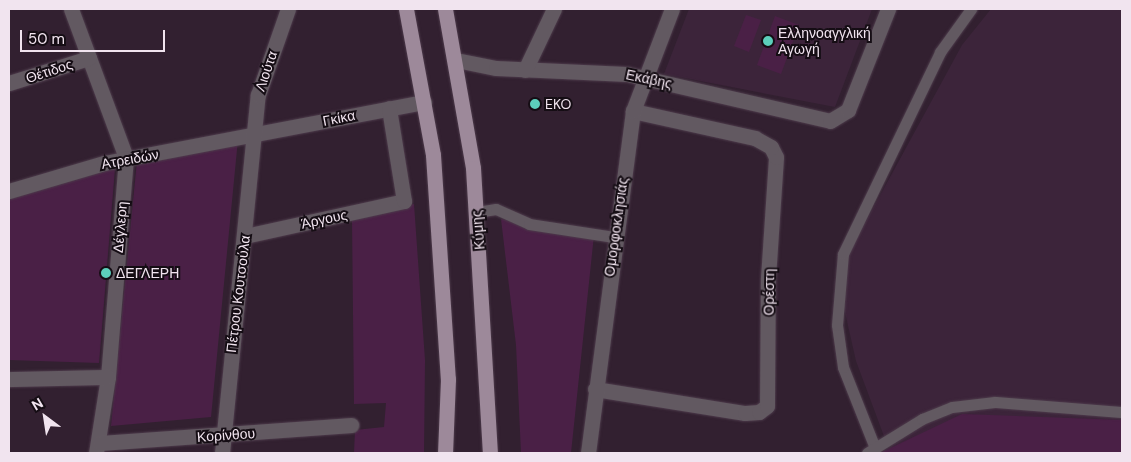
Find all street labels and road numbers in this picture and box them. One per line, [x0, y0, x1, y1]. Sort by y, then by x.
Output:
street label: Λιούτα [251, 49, 281, 93]
street label: Θέτιδος [24, 56, 74, 86]
street label: Εκάβης [624, 66, 674, 92]
street label: Γκίκα [321, 107, 357, 129]
street label: Ατρειδών [100, 146, 160, 172]
street label: Ομορφοκλησιάς [601, 176, 631, 278]
street label: Δέγλερη [109, 201, 131, 253]
street label: Άργους [300, 206, 348, 232]
street label: Κύμης [468, 210, 488, 250]
street label: Πέτρου Κουτσούλα [222, 234, 254, 354]
street label: Ορέστη [760, 268, 778, 316]
street label: Κορίνθου [196, 425, 256, 445]

